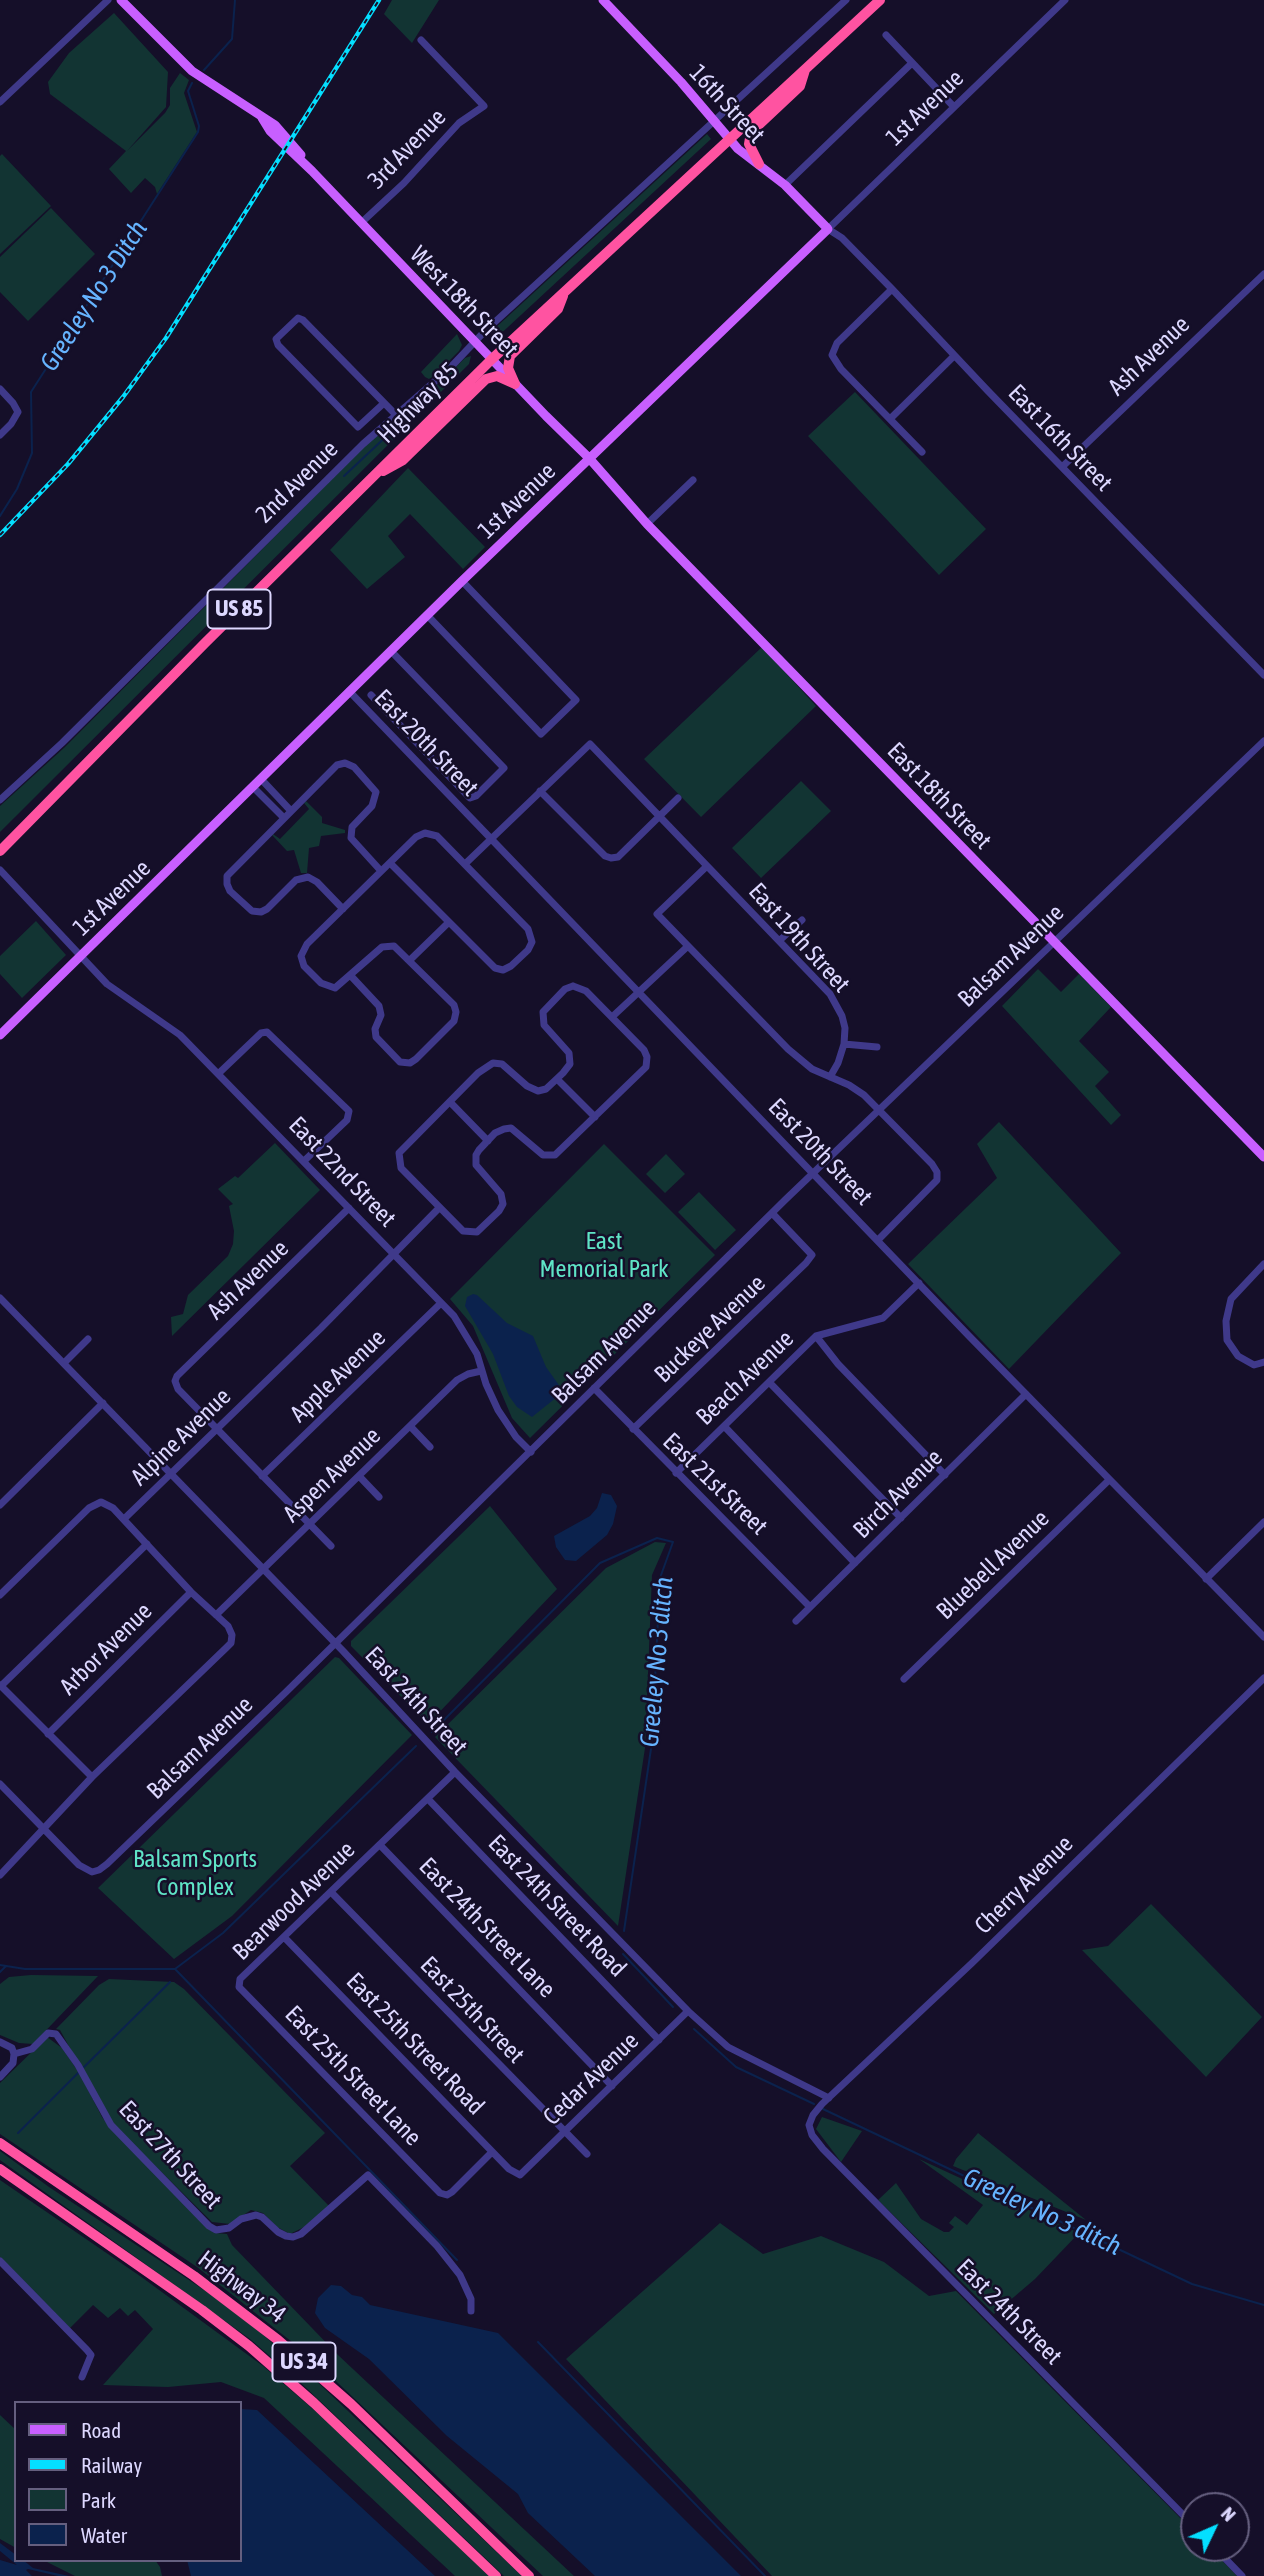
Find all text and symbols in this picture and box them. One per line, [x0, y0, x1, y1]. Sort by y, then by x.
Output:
street label: 16th Street [683, 59, 771, 149]
street label: 1st Avenue [880, 64, 970, 152]
street label: 3rd Avenue [362, 103, 452, 195]
water label: Greeley No 3 Ditch [34, 215, 154, 377]
street label: West 18th Street [404, 240, 524, 364]
street label: Ash Avenue [1102, 310, 1196, 402]
street label: Highway 85 [372, 357, 464, 449]
street label: East 16th Street [1002, 379, 1118, 497]
street label: 2nd Avenue [250, 435, 344, 529]
street label: 1st Avenue [472, 457, 562, 545]
road number: US 85 [208, 590, 270, 628]
street label: East 20th Street [368, 684, 484, 802]
street label: East 18th Street [881, 737, 997, 855]
street label: 1st Avenue [67, 854, 157, 942]
street label: East 19th Street [742, 877, 856, 999]
street label: Balsam Avenue [952, 899, 1070, 1013]
street label: East 20th Street [762, 1093, 878, 1211]
street label: East 22nd Street [282, 1111, 402, 1233]
park label: East Memorial Park [539, 1227, 669, 1283]
street label: Ash Avenue [201, 1234, 295, 1326]
street label: Buckeye Avenue [649, 1269, 771, 1389]
street label: Balsam Avenue [546, 1294, 662, 1410]
street label: Apple Avenue [284, 1324, 392, 1428]
street label: Beach Avenue [691, 1325, 799, 1431]
street label: Alpine Avenue [125, 1382, 237, 1492]
street label: Aspen Avenue [277, 1422, 387, 1528]
street label: East 21st Street [657, 1427, 773, 1541]
street label: Birch Avenue [847, 1443, 949, 1545]
street label: Bluebell Avenue [931, 1504, 1055, 1626]
water label: Greeley No 3 ditch [634, 1576, 680, 1748]
street label: Arbor Avenue [54, 1597, 158, 1701]
street label: East 24th Street [359, 1641, 473, 1761]
street label: Balsam Avenue [141, 1691, 259, 1805]
street label: East 24th Street Road [482, 1829, 632, 1983]
street label: Cherry Avenue [969, 1830, 1079, 1940]
street label: Bearwood Avenue [227, 1836, 361, 1966]
park label: Balsam Sports Complex [133, 1845, 257, 1901]
street label: East 24th Street Lane [413, 1852, 561, 2004]
street label: East 25th Street [414, 1951, 530, 2069]
street label: East 25th Street Road [340, 1967, 490, 2121]
street label: East 25th Street Lane [279, 2000, 427, 2152]
street label: Cedar Avenue [538, 2027, 644, 2131]
street label: East 27th Street [113, 2095, 227, 2215]
water label: Greeley No 3 ditch [958, 2162, 1126, 2262]
street label: Highway 34 [192, 2245, 292, 2329]
street label: East 24th Street [950, 2253, 1068, 2371]
road number: US 34 [272, 2342, 336, 2382]
legend [14, 2401, 242, 2562]
text: Road [81, 2418, 121, 2442]
text: Railway [81, 2453, 142, 2477]
text: Park [81, 2488, 116, 2512]
north arrow [1180, 2492, 1250, 2562]
text: N [1217, 2502, 1240, 2525]
text: Water [81, 2523, 127, 2547]

